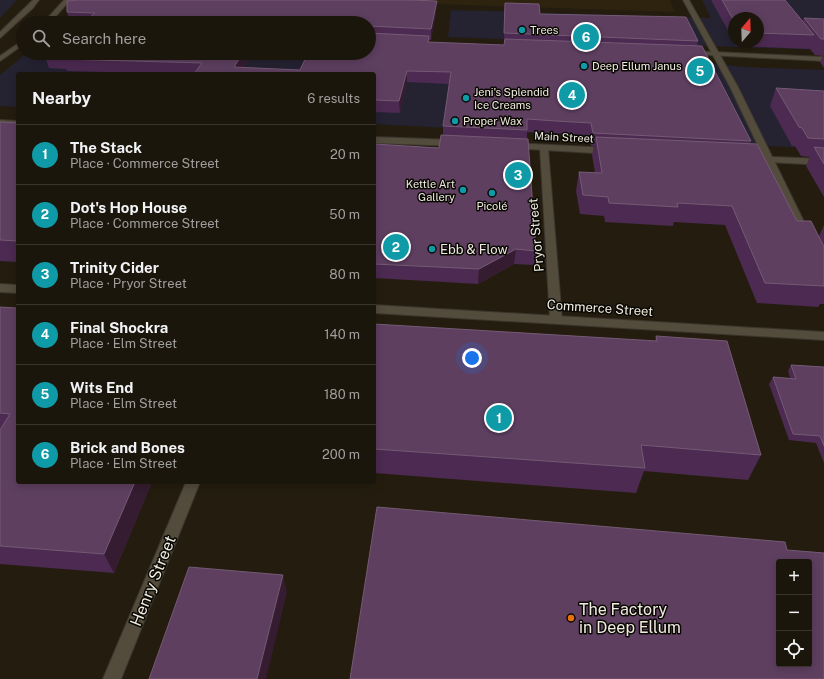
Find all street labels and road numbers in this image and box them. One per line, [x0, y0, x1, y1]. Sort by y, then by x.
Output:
street label: Main Street [534, 129, 594, 145]
street label: Pryor Street [525, 198, 547, 272]
street label: Commerce Street [546, 297, 654, 319]
street label: Henry Street [126, 533, 180, 629]

